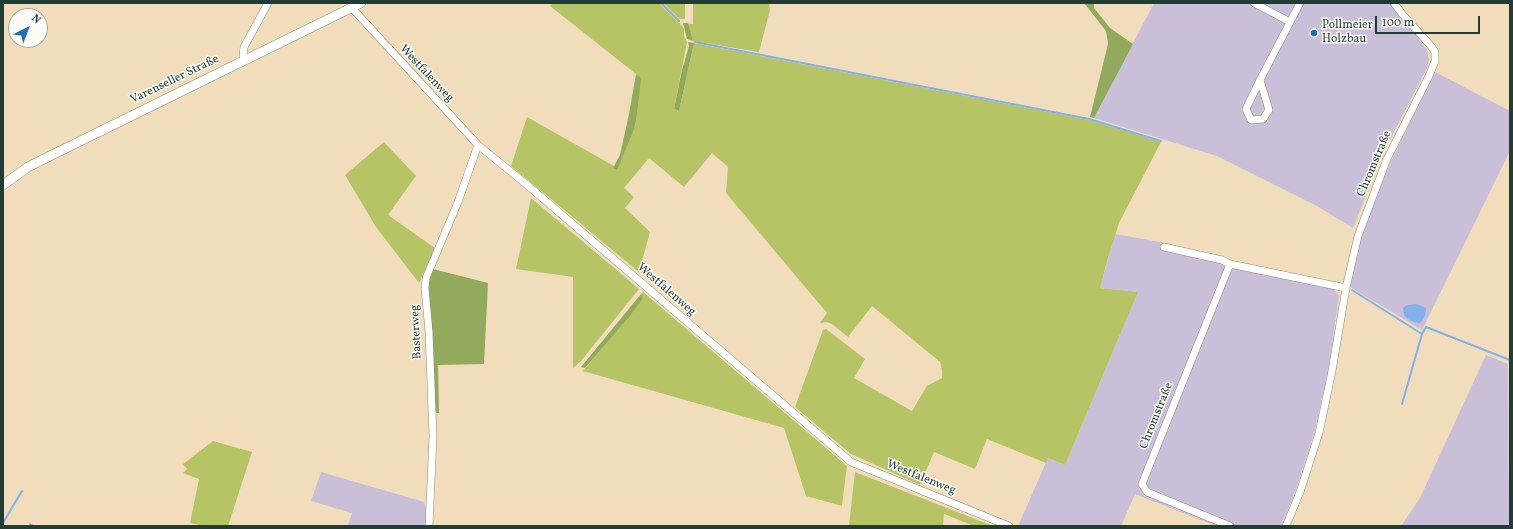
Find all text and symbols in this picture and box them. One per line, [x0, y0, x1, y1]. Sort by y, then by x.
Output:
north arrow [8, 8, 48, 48]
scale bar [1377, 8, 1482, 34]
text: N [28, 11, 44, 28]
text: 100 m [1382, 15, 1414, 31]
place label: Pollmeier Holzbau [1322, 19, 1373, 47]
marker: Pollmeier Holzbau [1309, 28, 1319, 38]
street label: Westfalenweg [396, 42, 456, 106]
street label: Varenseller Straße [128, 52, 222, 108]
street label: Chromstraße [1355, 129, 1395, 199]
street label: Westfalenweg [634, 261, 698, 319]
street label: Basterweg [408, 304, 426, 360]
street label: Chromstraße [1137, 381, 1177, 451]
street label: Westfalenweg [884, 458, 958, 498]

